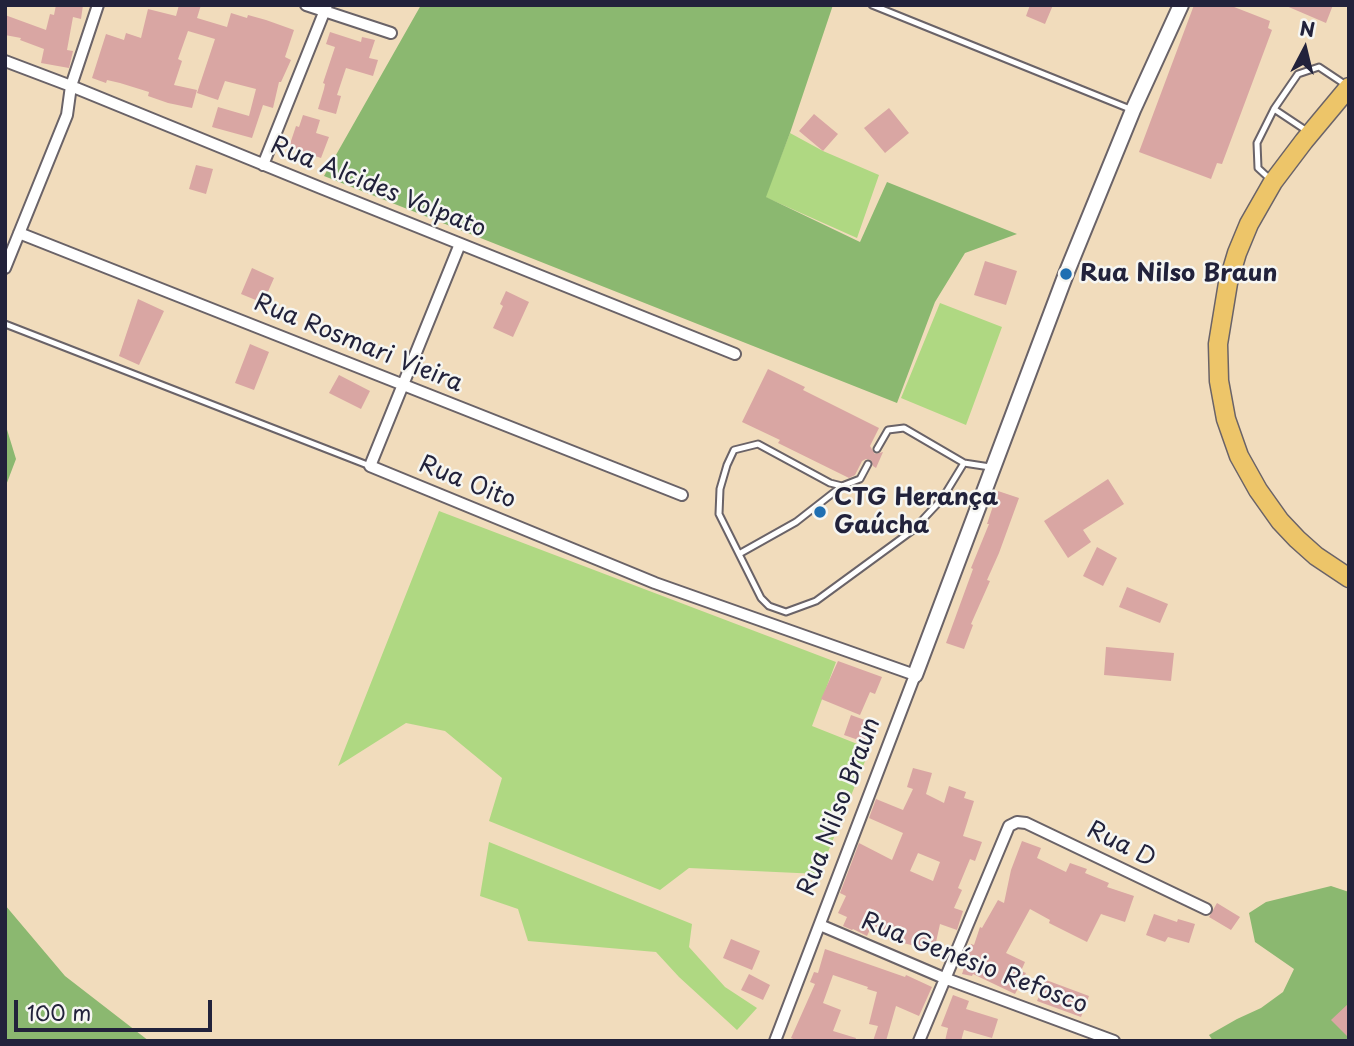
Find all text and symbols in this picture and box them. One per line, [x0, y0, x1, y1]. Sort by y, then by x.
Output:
text: N [1298, 13, 1317, 43]
north arrow [1270, 14, 1340, 84]
street label: Rua Alcides Volpato [266, 132, 490, 244]
place label: Rua Nilso Braun [1080, 260, 1277, 288]
marker: Rua Nilso Braun [1058, 266, 1074, 282]
street label: Rua Rosmari Vieira [249, 289, 467, 399]
street label: Rua Oito [414, 451, 520, 515]
place label: CTG Herança Gaúcha [834, 484, 998, 540]
marker: CTG Herança Gaúcha [812, 504, 828, 520]
street label: Rua Nilso Braun [793, 714, 887, 900]
street label: Rua D [1082, 816, 1160, 874]
street label: Rua Genésio Refosco [857, 907, 1091, 1021]
scale bar [18, 986, 215, 1030]
text: 100 m [27, 996, 91, 1028]

